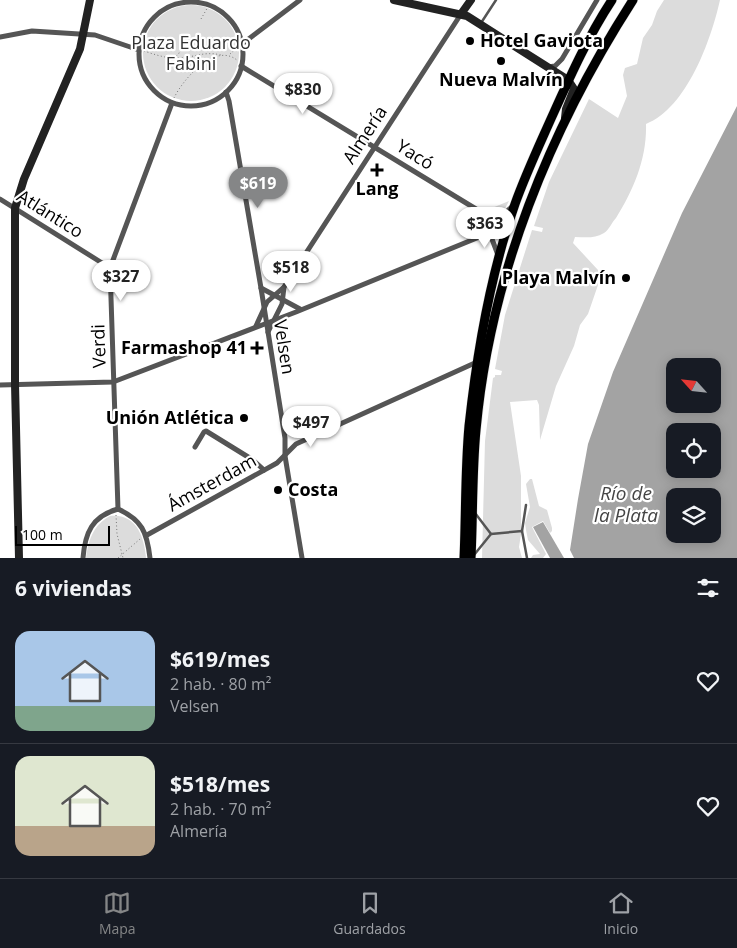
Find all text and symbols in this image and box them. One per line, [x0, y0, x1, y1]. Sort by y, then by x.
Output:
place label: Hotel Gaviota [480, 28, 603, 52]
park label: Plaza Eduardo Fabini [131, 30, 251, 75]
marker: Hotel Gaviota [464, 35, 476, 47]
marker: Nueva Malvín [495, 55, 507, 67]
place label: Nueva Malvín [439, 67, 563, 91]
pin: $830 [273, 72, 333, 115]
text: $830 [285, 78, 321, 100]
street label: Almería [337, 101, 392, 168]
street label: Yacó [392, 134, 439, 175]
marker: Lang [371, 164, 383, 176]
pin: $619 [228, 166, 288, 209]
text: $619 [240, 172, 276, 194]
place label: Lang [355, 176, 399, 200]
street label: Atlántico [13, 183, 88, 243]
pin: $363 [455, 206, 515, 249]
text: $363 [467, 212, 503, 234]
pin: $518 [261, 250, 321, 293]
text: $518 [273, 256, 309, 278]
pin: $327 [91, 260, 151, 302]
text: $327 [103, 265, 139, 287]
place label: Playa Malvín [502, 265, 616, 289]
marker: Playa Malvín [620, 272, 632, 284]
street label: Velsen [269, 318, 301, 376]
street label: Verdi [85, 324, 111, 368]
place label: Farmashop 41 [121, 335, 247, 359]
marker: Farmashop 41 [251, 342, 263, 354]
north arrow [666, 358, 721, 412]
map controls [666, 358, 721, 543]
place label: Unión Atlética [106, 405, 234, 429]
pin: $497 [281, 406, 341, 448]
text: $497 [293, 411, 329, 433]
marker: Unión Atlética [238, 412, 250, 424]
button: locate [666, 423, 721, 478]
street label: Ámsterdam [163, 448, 260, 516]
place label: Costa [288, 477, 338, 501]
water label: Río de la Plata [594, 480, 658, 528]
marker: Costa [272, 484, 284, 496]
button: layers [666, 488, 721, 543]
scale bar [15, 523, 110, 546]
text: 100 m [22, 525, 63, 544]
text: 6 viviendas [15, 574, 132, 602]
icon: filters [694, 574, 722, 602]
text: $619/mes [170, 645, 270, 673]
icon: home [55, 651, 115, 711]
icon: heart [694, 667, 722, 695]
text: 2 hab. · 80 m² [170, 673, 271, 695]
text: Velsen [170, 695, 219, 717]
text: $518/mes [170, 770, 270, 798]
icon: home [55, 776, 115, 836]
icon: heart [694, 792, 722, 820]
text: 2 hab. · 70 m² [170, 798, 271, 820]
text: Almería [170, 820, 227, 842]
tab: Mapa [99, 889, 136, 938]
tab: Guardados [333, 889, 406, 938]
tab: Inicio [603, 889, 638, 938]

